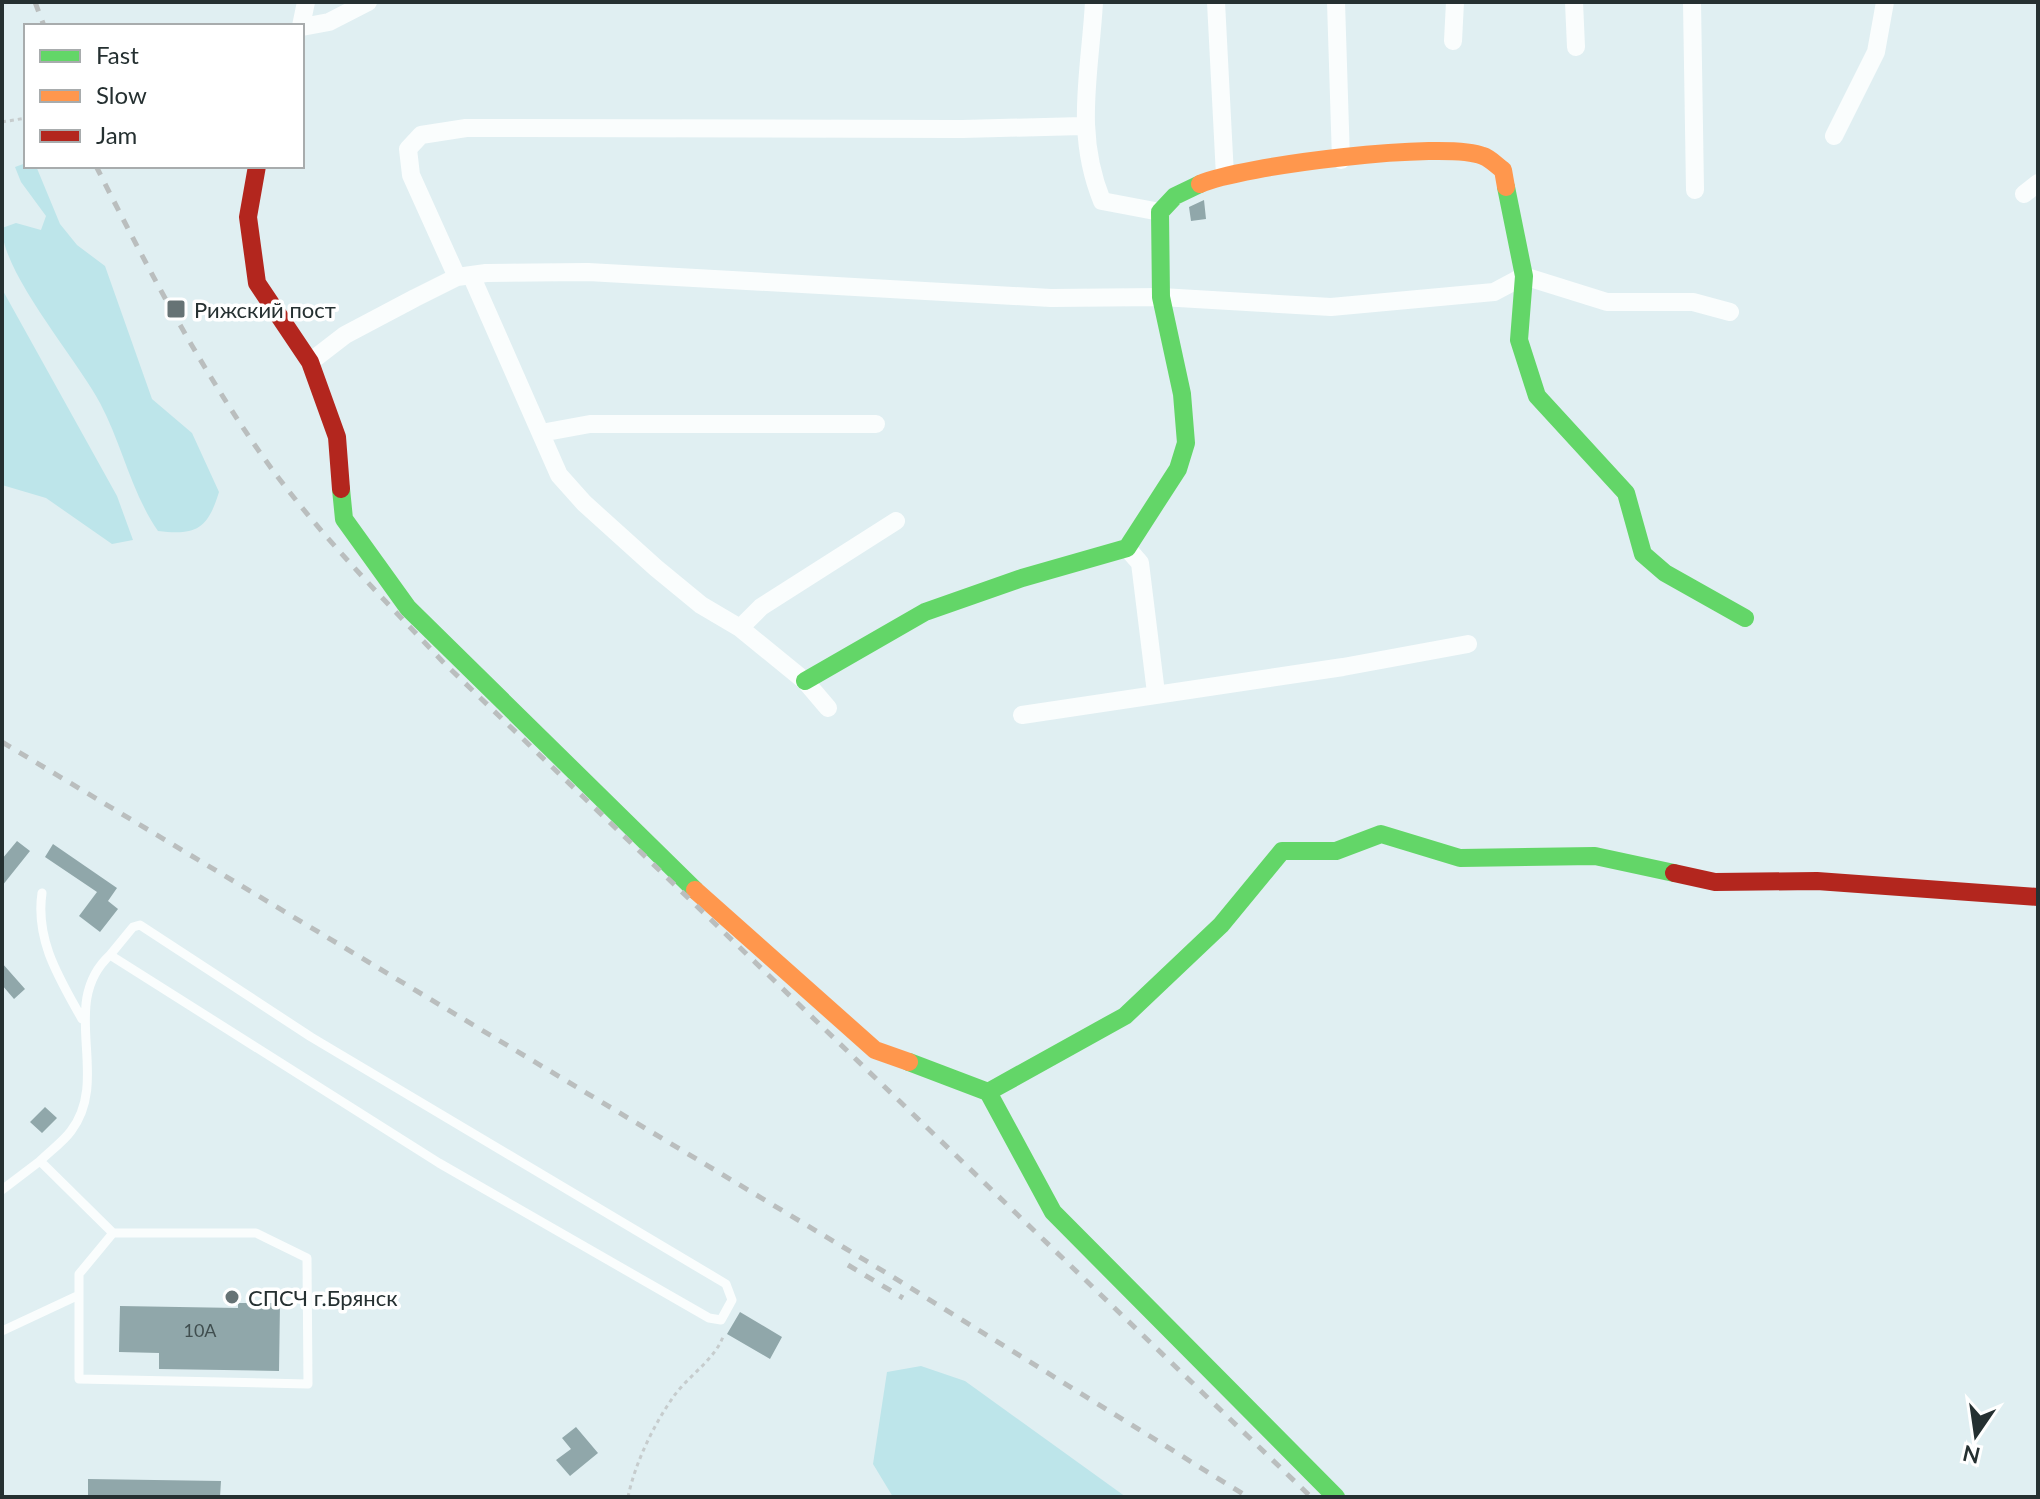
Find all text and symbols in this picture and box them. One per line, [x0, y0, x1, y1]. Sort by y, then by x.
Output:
legend [24, 24, 304, 168]
text: Fast [96, 40, 139, 69]
text: Slow [96, 80, 147, 109]
text: Jam [96, 120, 137, 149]
place label: Рижский пост [194, 296, 336, 323]
marker: Рижский пост [165, 298, 187, 320]
place label: СПСЧ г.Брянск [248, 1284, 398, 1311]
marker: СПСЧ г.Брянск [223, 1288, 241, 1306]
house number: 10А [183, 1319, 217, 1341]
north arrow [1936, 1395, 2016, 1475]
text: N [1960, 1440, 1983, 1470]

